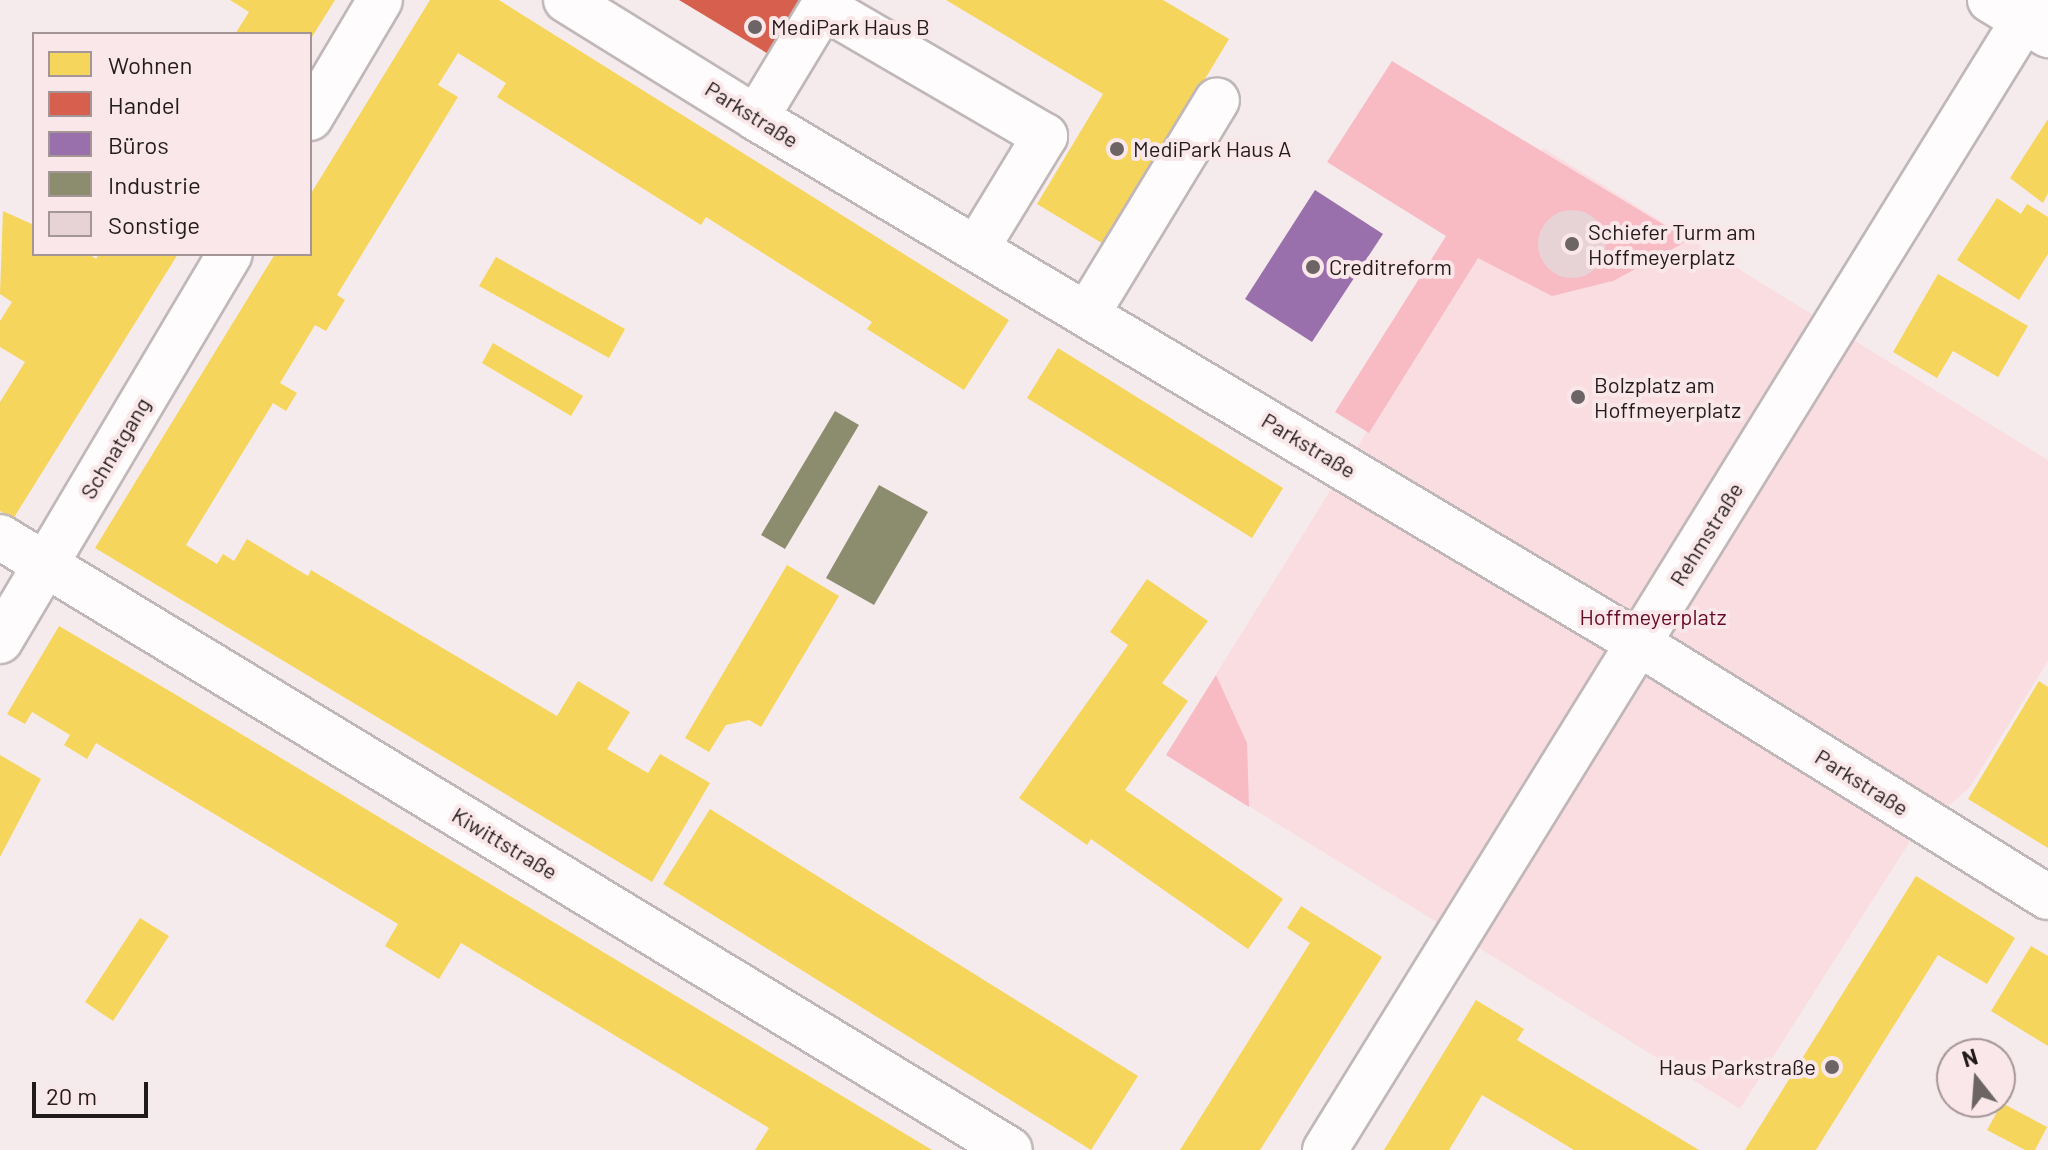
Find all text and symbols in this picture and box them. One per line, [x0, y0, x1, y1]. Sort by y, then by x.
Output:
place label: MediPark Haus B [771, 14, 930, 40]
marker: MediPark Haus B [746, 18, 764, 36]
legend [32, 32, 312, 256]
text: Wohnen [108, 50, 192, 79]
street label: Parkstraße [701, 75, 803, 153]
text: Handel [108, 90, 180, 119]
text: Büros [108, 130, 169, 159]
place label: MediPark Haus A [1133, 136, 1291, 162]
marker: MediPark Haus A [1108, 140, 1126, 158]
text: Industrie [108, 170, 201, 199]
text: Sonstige [108, 210, 200, 239]
place label: Schiefer Turm am Hoffmeyerplatz [1588, 218, 1756, 270]
marker: Schiefer Turm am Hoffmeyerplatz [1563, 235, 1581, 253]
place label: Creditreform [1329, 254, 1452, 280]
marker: Creditreform [1304, 258, 1322, 276]
place label: Bolzplatz am Hoffmeyerplatz [1594, 371, 1741, 422]
marker: Bolzplatz am Hoffmeyerplatz [1569, 388, 1587, 406]
street label: Schnatgang [74, 392, 156, 504]
street label: Parkstraße [1257, 407, 1361, 483]
street label: Rehmstraße [1664, 477, 1748, 591]
park label: Hoffmeyerplatz [1579, 604, 1727, 630]
street label: Parkstraße [1811, 743, 1913, 821]
street label: Kiwittstraße [448, 801, 562, 885]
north arrow [1936, 1038, 2016, 1118]
text: N [1959, 1042, 1980, 1072]
place label: Haus Parkstraße [1659, 1054, 1816, 1080]
marker: Haus Parkstraße [1823, 1058, 1841, 1076]
scale bar [36, 1066, 152, 1116]
text: 20 m [46, 1081, 97, 1110]

